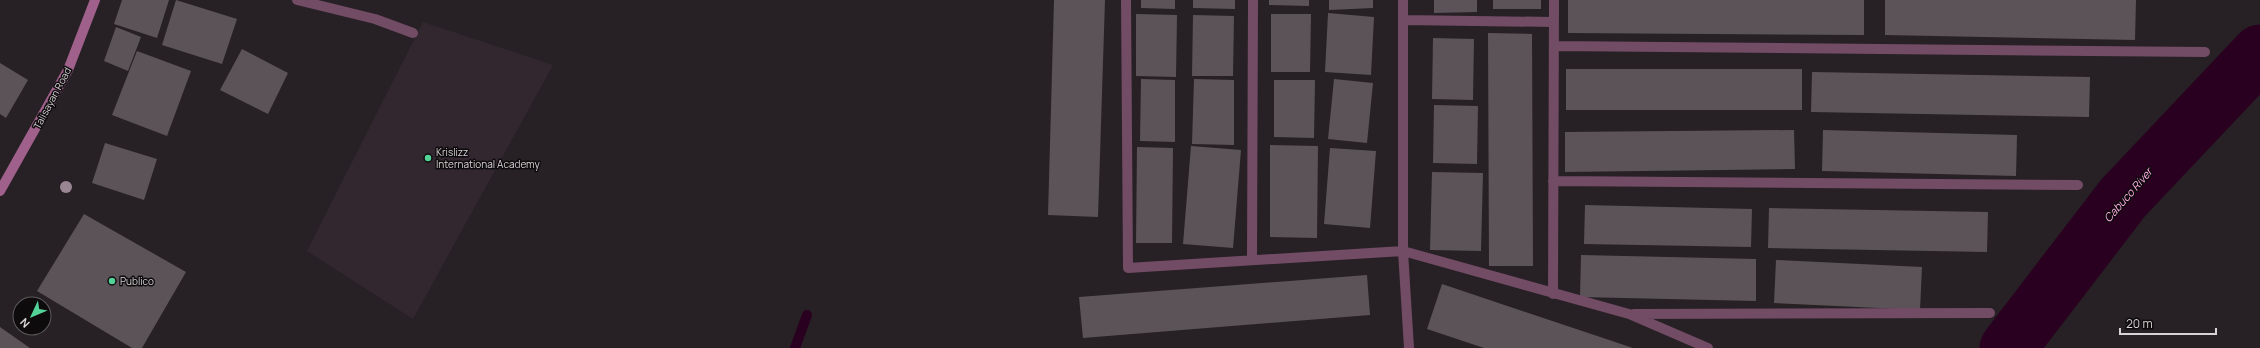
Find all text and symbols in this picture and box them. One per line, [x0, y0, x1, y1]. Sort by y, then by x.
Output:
street label: Talisayan Road [30, 65, 74, 131]
place label: Krislizz International Academy [436, 145, 540, 171]
marker: Krislizz International Academy [423, 153, 433, 163]
water label: Cabuco River [2100, 163, 2157, 225]
place label: Publico [120, 274, 154, 288]
marker: Publico [107, 276, 117, 286]
north arrow [12, 296, 52, 336]
scale bar [2120, 310, 2216, 336]
text: N [16, 315, 33, 331]
text: 20 m [2126, 315, 2153, 332]

